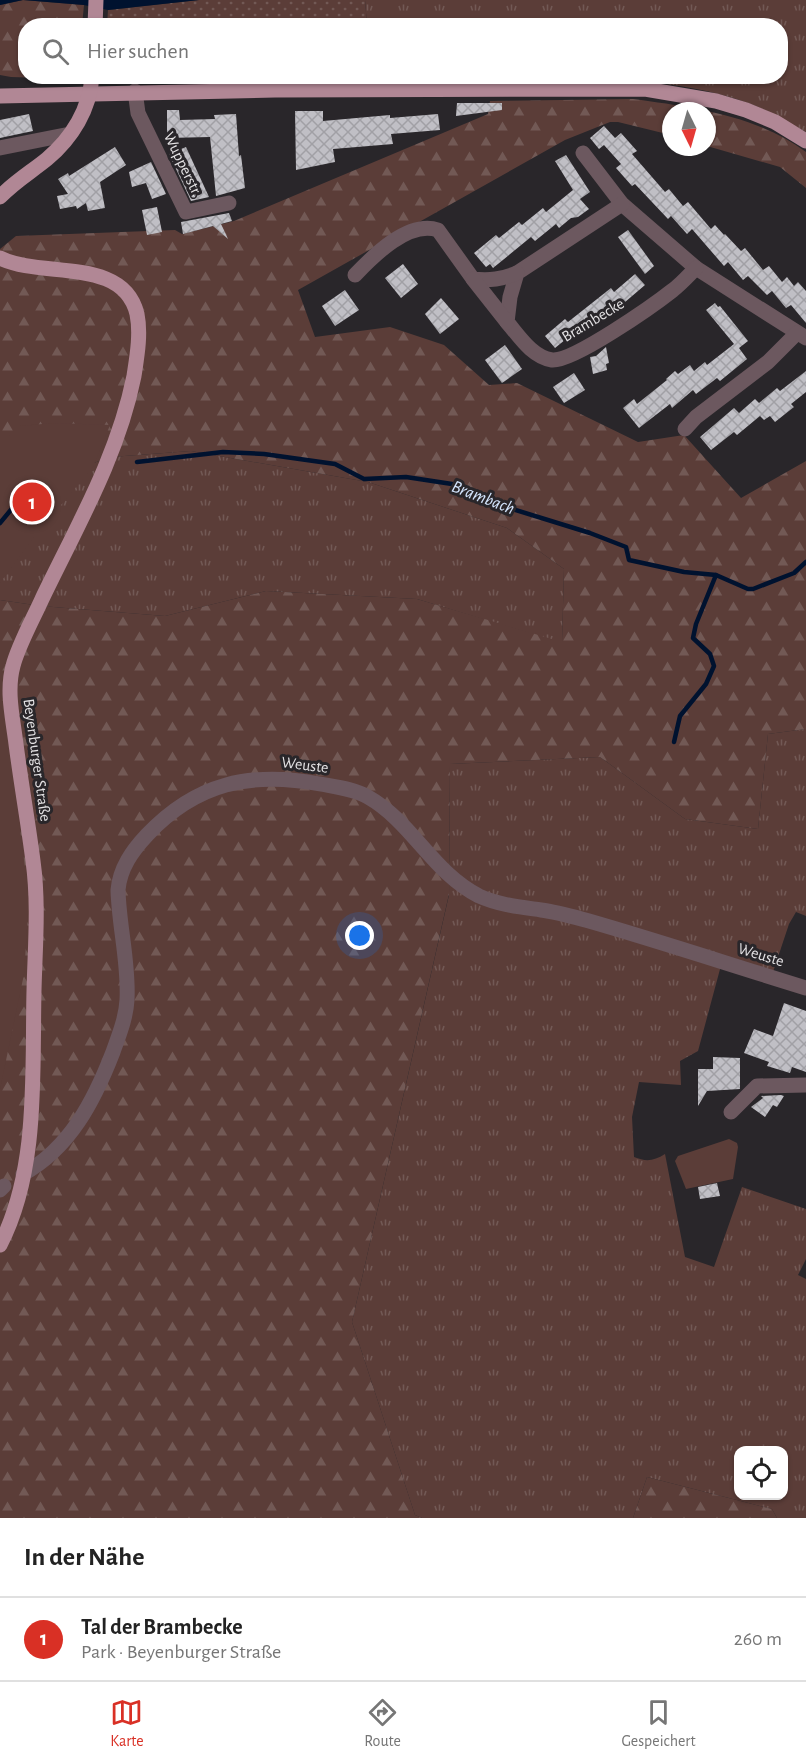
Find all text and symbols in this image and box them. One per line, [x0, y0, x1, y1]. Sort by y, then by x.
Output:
search box [18, 18, 788, 84]
icon: search [39, 35, 72, 68]
text: Hier suchen [87, 40, 189, 62]
north arrow [662, 102, 716, 156]
street label: Wupperstr. [161, 129, 205, 199]
street label: Brambecke [559, 295, 627, 345]
water label: Brambach [449, 478, 517, 518]
pin: 1 [12, 480, 51, 524]
street label: Beyenburger Straße [19, 698, 54, 823]
street label: Weuste [281, 754, 329, 776]
your location [345, 921, 374, 950]
street label: Weuste [736, 940, 786, 970]
map controls [734, 1446, 788, 1500]
button: locate [734, 1446, 788, 1500]
text: In der Nähe [24, 1544, 144, 1570]
text: Tal der Brambecke [81, 1616, 243, 1638]
text: 1 [40, 1629, 47, 1649]
text: 260 m [734, 1629, 782, 1649]
text: Park · Beyenburger Straße [81, 1642, 281, 1662]
tab: Karte [110, 1696, 144, 1751]
tab: Route [364, 1696, 401, 1751]
tab: Gespeichert [622, 1696, 696, 1751]

